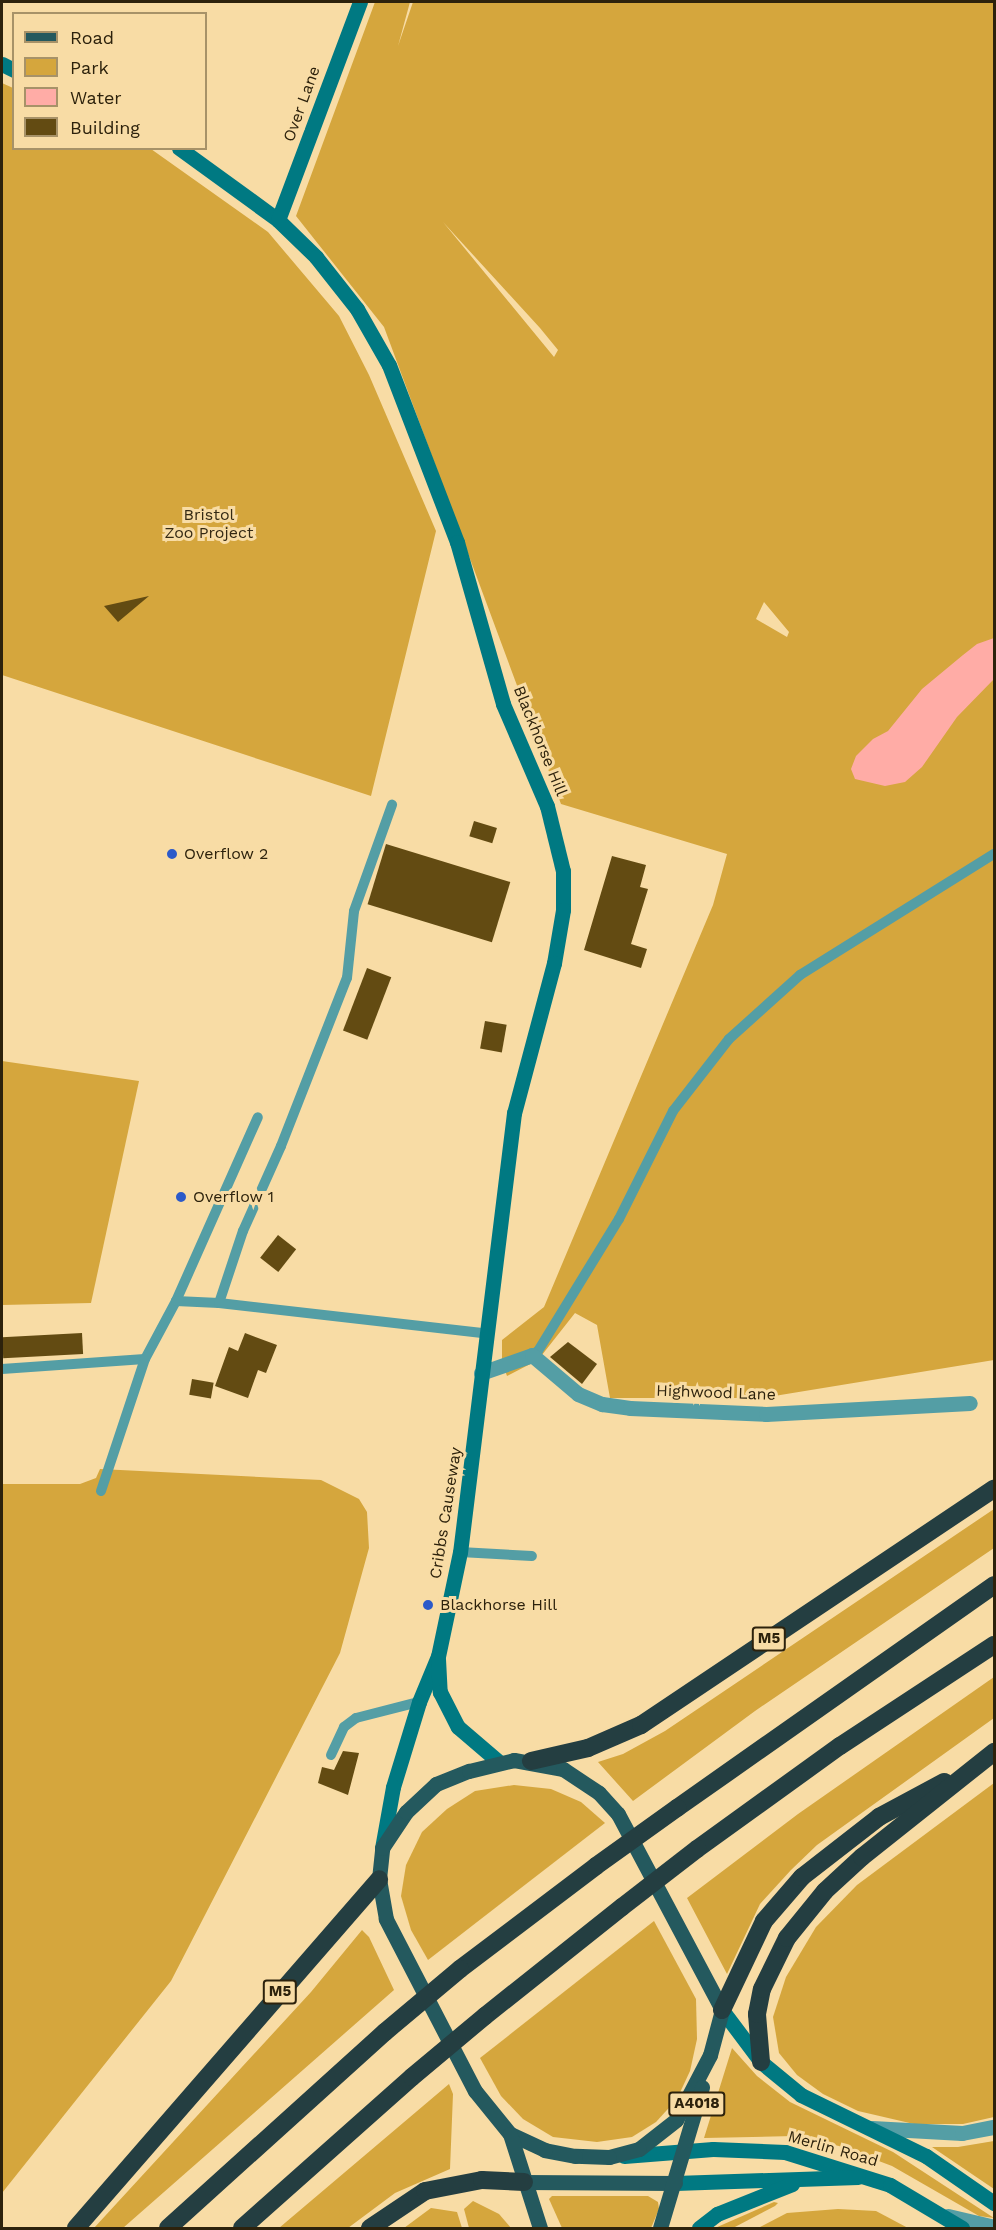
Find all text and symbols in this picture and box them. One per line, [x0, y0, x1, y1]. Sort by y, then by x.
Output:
legend [12, 12, 207, 150]
text: Road [70, 27, 114, 48]
text: Park [70, 57, 109, 78]
street label: Over Lane [279, 63, 325, 145]
text: Water [70, 87, 122, 108]
text: Building [70, 117, 140, 138]
park label: Bristol Zoo Project [164, 505, 254, 543]
street label: Blackhorse Hill [509, 683, 571, 799]
place label: Overflow 2 [184, 844, 269, 864]
marker: Overflow 2 [165, 847, 179, 861]
place label: Overflow 1 [193, 1187, 275, 1207]
marker: Overflow 1 [174, 1190, 188, 1204]
street label: Highwood Lane [656, 1381, 776, 1405]
street label: Cribbs Causeway [426, 1446, 466, 1580]
place label: Blackhorse Hill [440, 1595, 557, 1615]
marker: Blackhorse Hill [421, 1598, 435, 1612]
road number: M5 [751, 1627, 787, 1651]
road number: M5 [262, 1980, 298, 2004]
road number: A4018 [667, 2092, 727, 2116]
street label: Merlin Road [786, 2127, 880, 2171]

